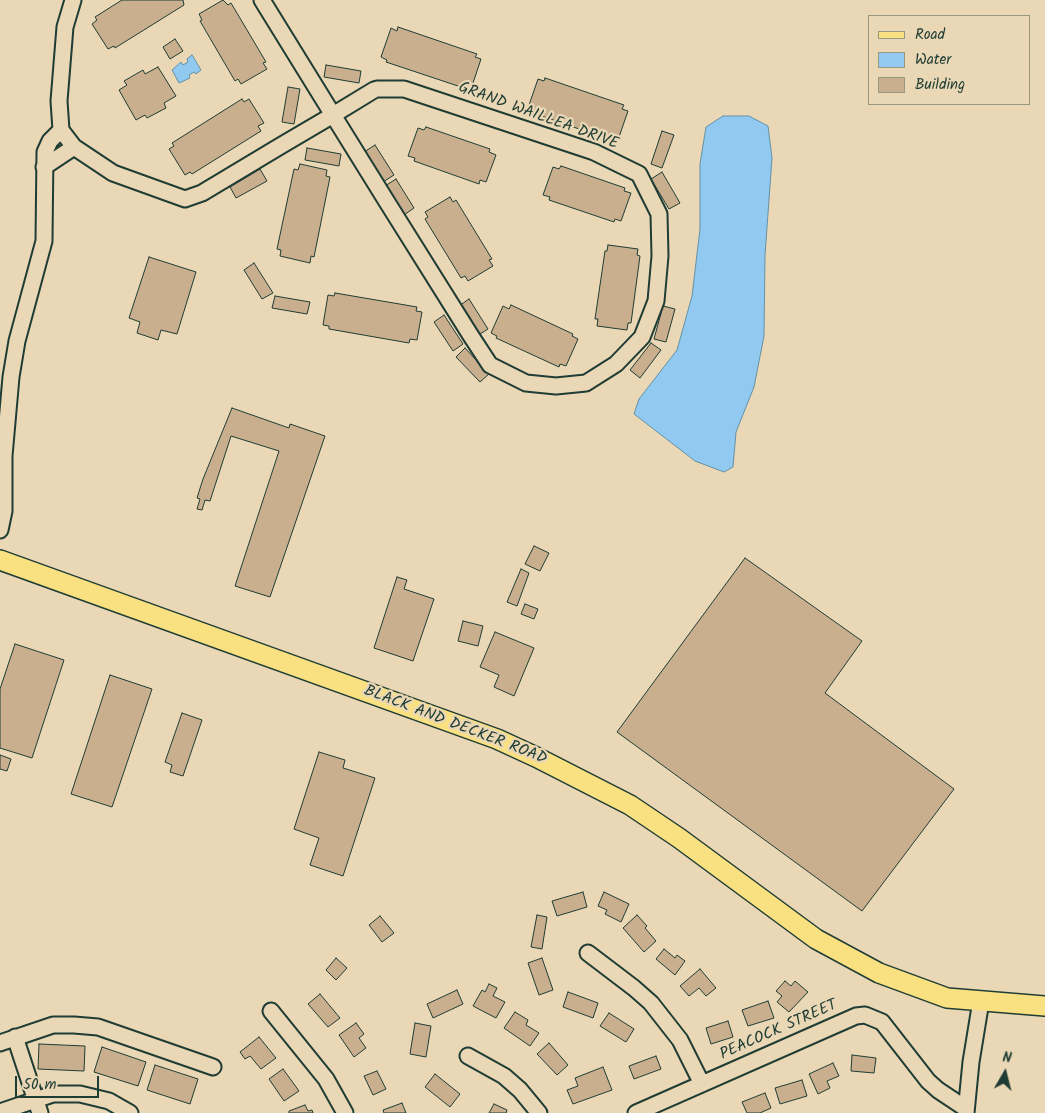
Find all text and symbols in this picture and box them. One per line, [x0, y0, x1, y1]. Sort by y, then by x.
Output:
legend [868, 15, 1030, 105]
text: Road [915, 23, 945, 47]
text: Water [915, 48, 951, 72]
text: Building [915, 73, 965, 97]
street label: GRAND WAILLEA DRIVE [455, 79, 621, 155]
street label: BLACK AND DECKER ROAD [361, 682, 549, 770]
street label: PEACOCK STREET [717, 997, 841, 1065]
text: N [1001, 1047, 1013, 1070]
north arrow [980, 1048, 1030, 1098]
scale bar [18, 1066, 101, 1098]
text: 50 m [23, 1073, 57, 1097]

